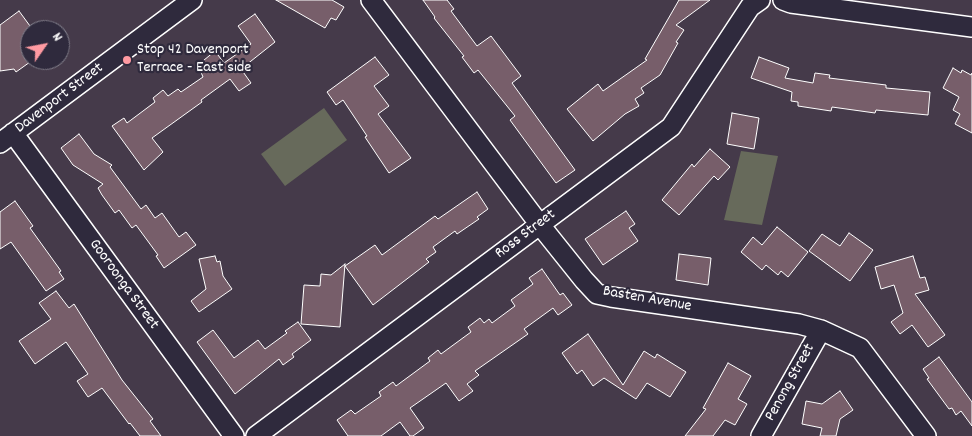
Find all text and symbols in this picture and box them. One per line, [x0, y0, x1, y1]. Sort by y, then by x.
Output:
north arrow [20, 20, 70, 70]
text: N [46, 29, 67, 46]
place label: Stop 42 Davenport Terrace - East side [137, 41, 251, 79]
marker: Stop 42 Davenport Terrace - East side [121, 54, 133, 66]
street label: Davenport Street [12, 60, 108, 138]
street label: Ross Street [492, 206, 560, 264]
street label: Gooroonga Street [84, 236, 162, 334]
street label: Basten Avenue [601, 283, 693, 317]
street label: Penong Street [762, 341, 820, 425]

